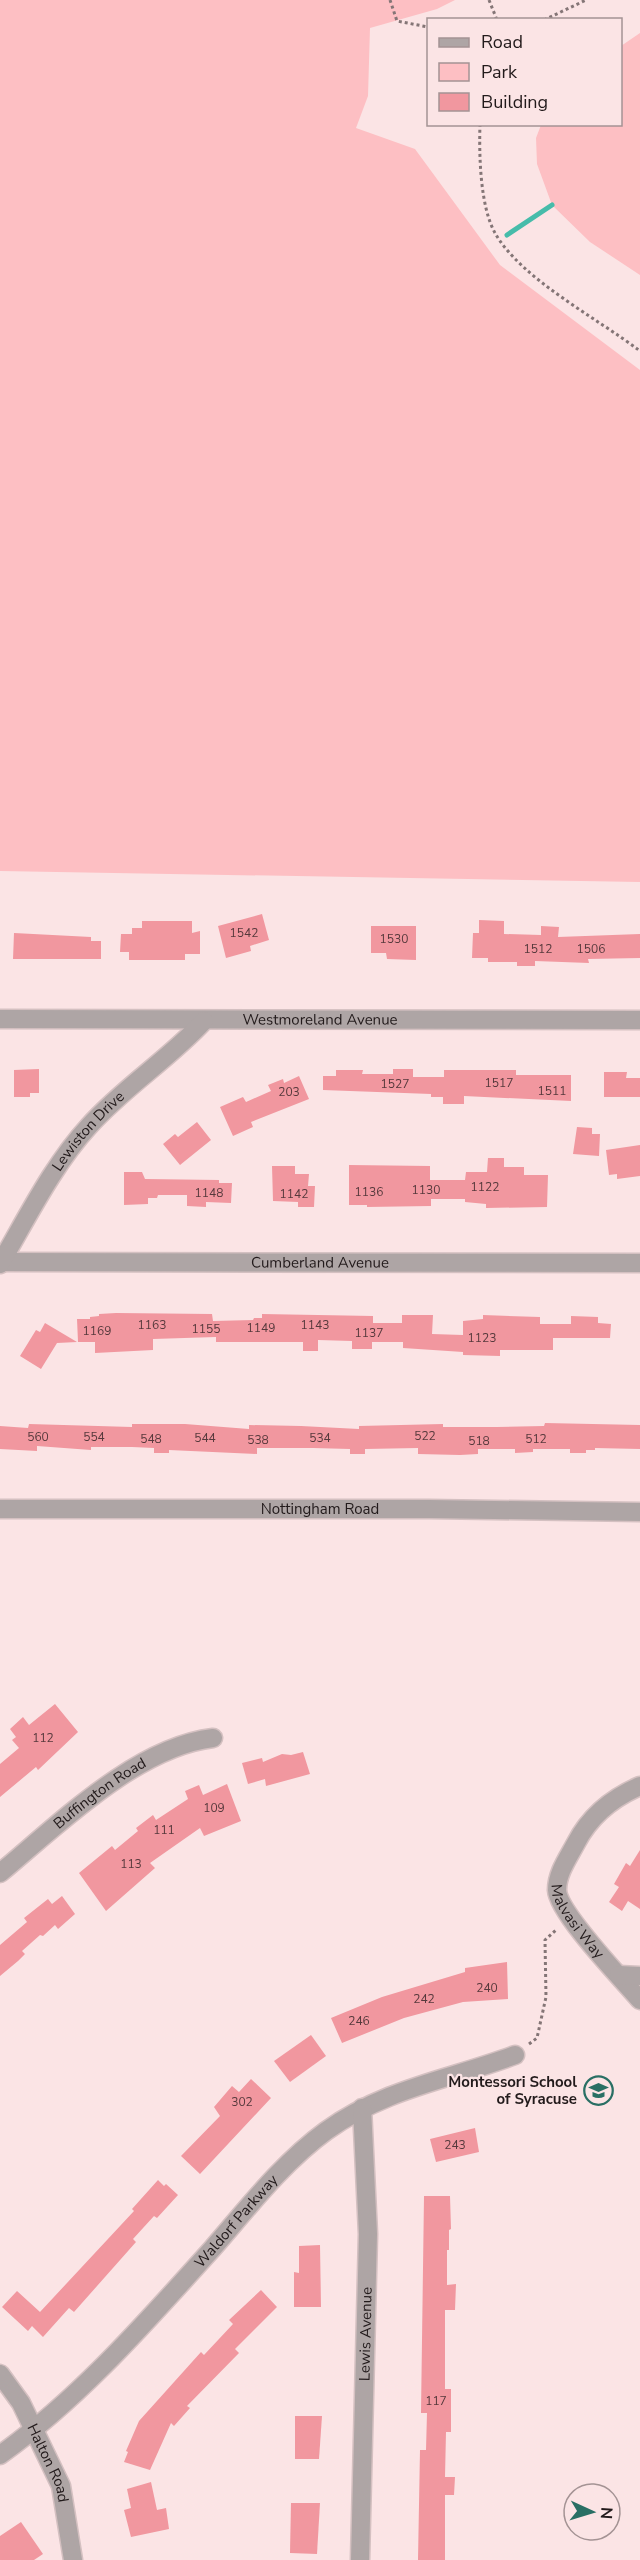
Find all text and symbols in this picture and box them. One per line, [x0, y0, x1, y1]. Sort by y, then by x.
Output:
legend [427, 18, 622, 126]
text: Road [481, 30, 523, 54]
text: Park [481, 60, 518, 84]
text: Building [481, 90, 548, 114]
house number: 1542 [230, 925, 258, 941]
house number: 1530 [380, 931, 408, 947]
house number: 1512 [524, 941, 552, 957]
house number: 1506 [577, 941, 605, 957]
street label: Westmoreland Avenue [242, 1009, 398, 1030]
house number: 1517 [485, 1075, 513, 1091]
house number: 1527 [381, 1076, 409, 1092]
house number: 1511 [538, 1083, 566, 1099]
house number: 203 [278, 1084, 300, 1100]
street label: Lewiston Drive [47, 1087, 128, 1175]
house number: 1122 [471, 1179, 499, 1195]
house number: 1130 [412, 1182, 440, 1198]
house number: 1136 [355, 1184, 383, 1200]
house number: 1148 [195, 1185, 223, 1201]
house number: 1142 [280, 1186, 308, 1202]
street label: Cumberland Avenue [251, 1252, 389, 1273]
house number: 1163 [138, 1317, 166, 1333]
house number: 1143 [301, 1317, 329, 1333]
house number: 1149 [247, 1320, 275, 1336]
house number: 1155 [192, 1321, 220, 1337]
house number: 1169 [83, 1323, 111, 1339]
house number: 1137 [355, 1325, 383, 1341]
house number: 1123 [468, 1330, 496, 1346]
house number: 522 [414, 1428, 436, 1444]
house number: 560 [27, 1429, 49, 1445]
house number: 554 [83, 1429, 105, 1445]
house number: 544 [194, 1430, 216, 1446]
house number: 534 [309, 1430, 331, 1446]
house number: 548 [140, 1431, 162, 1447]
house number: 512 [525, 1431, 547, 1447]
house number: 538 [247, 1432, 269, 1448]
house number: 518 [468, 1433, 490, 1449]
street label: Nottingham Road [261, 1499, 379, 1519]
house number: 112 [32, 1730, 54, 1746]
street label: Buffington Road [49, 1753, 150, 1833]
house number: 109 [203, 1800, 225, 1816]
house number: 111 [153, 1822, 175, 1838]
house number: 113 [120, 1856, 142, 1872]
street label: Malvasi Way [547, 1883, 609, 1963]
house number: 240 [476, 1980, 498, 1996]
house number: 242 [413, 1991, 435, 2007]
house number: 246 [348, 2013, 370, 2029]
place label: Montessori School of Syracuse [448, 2072, 577, 2109]
school or university icon: Montessori School of Syracuse [582, 2075, 614, 2107]
house number: 302 [231, 2094, 253, 2110]
house number: 243 [444, 2137, 466, 2153]
street label: Waldorf Parkway [190, 2170, 282, 2272]
street label: Lewis Avenue [354, 2287, 377, 2381]
house number: 117 [425, 2393, 447, 2409]
street label: Halton Road [22, 2420, 73, 2504]
north arrow [562, 2482, 622, 2542]
text: N [595, 2506, 617, 2520]

